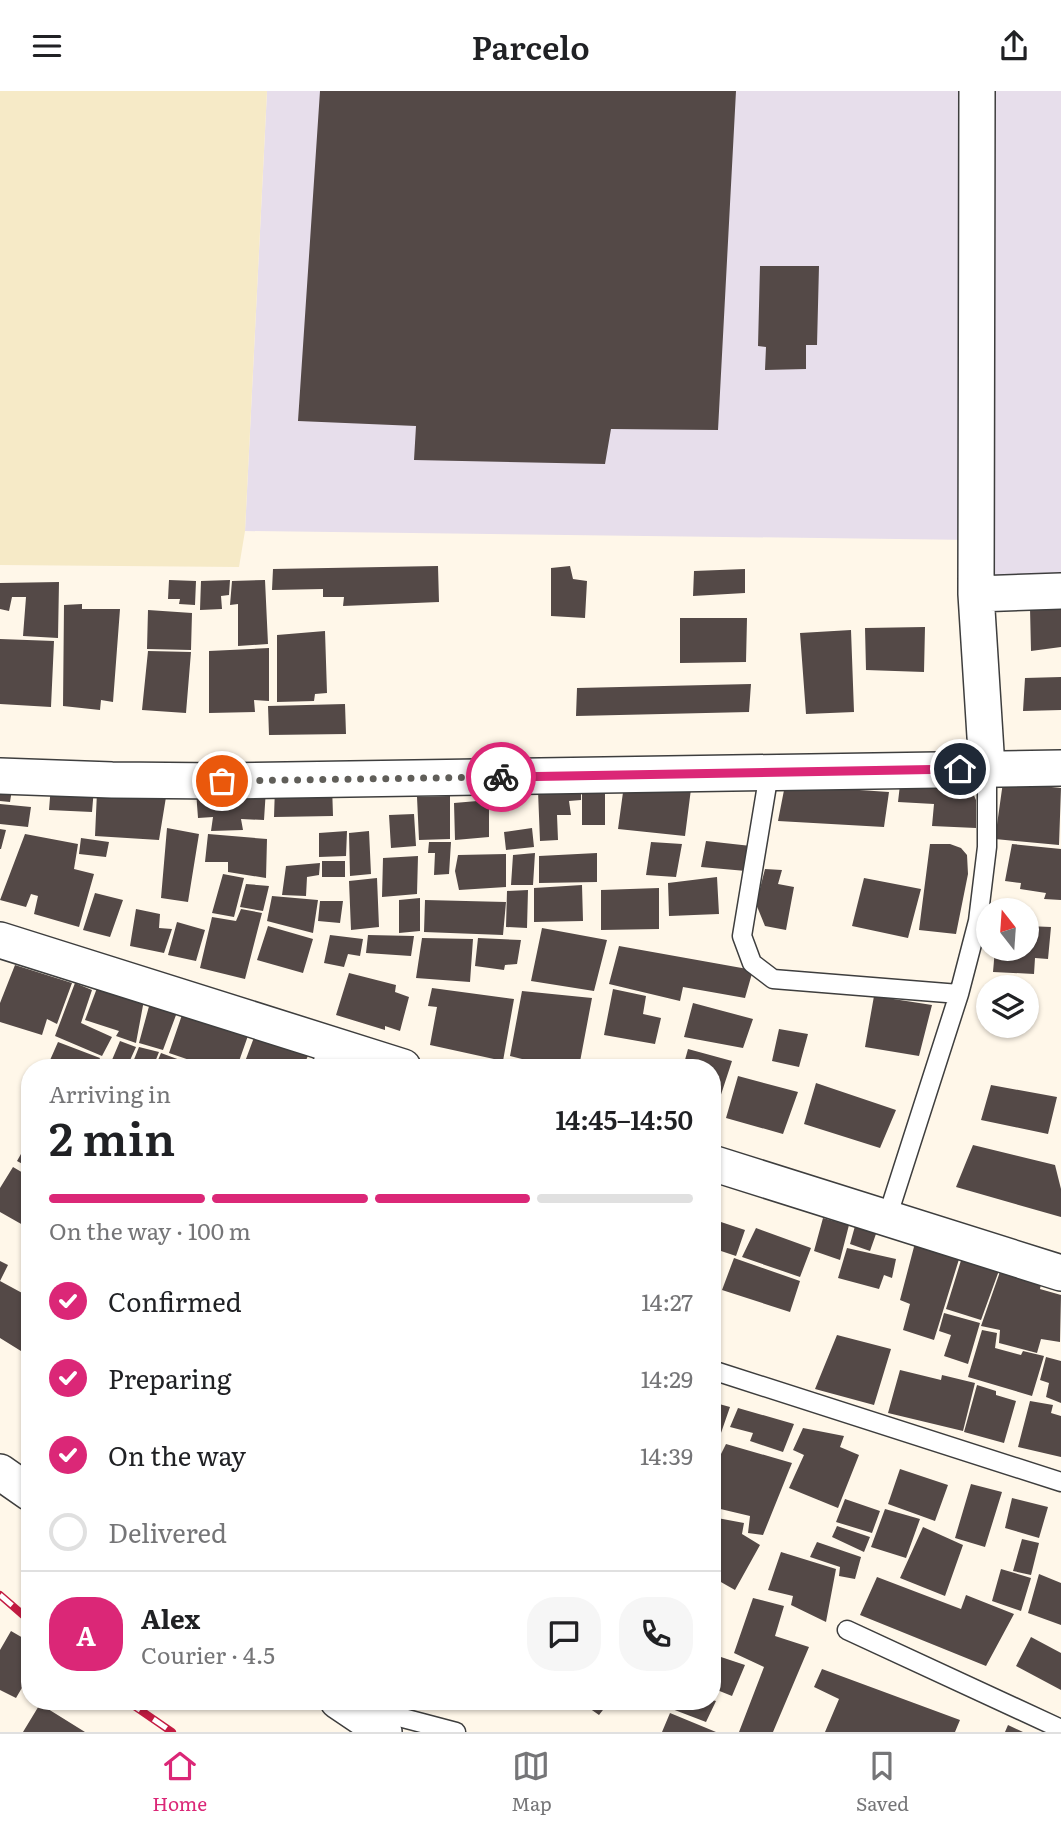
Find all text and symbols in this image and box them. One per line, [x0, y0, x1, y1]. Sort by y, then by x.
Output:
text: Parcelo [471, 22, 590, 70]
icon: menu [28, 27, 66, 65]
icon: share [995, 27, 1033, 65]
pin [930, 739, 990, 799]
courier [466, 742, 536, 812]
icon: home [941, 750, 979, 788]
pin [192, 751, 252, 811]
icon: bike [482, 758, 520, 796]
icon: bag [203, 762, 241, 800]
north arrow [976, 898, 1040, 961]
map controls [976, 898, 1039, 1038]
button: layers [976, 975, 1039, 1038]
text: Arriving in [49, 1076, 171, 1110]
text: 14:45–14:50 [555, 1099, 693, 1138]
text: 2 min [49, 1102, 175, 1170]
text: On the way · 100 m [49, 1213, 251, 1247]
text: Confirmed [108, 1281, 242, 1320]
icon: check [49, 1282, 87, 1320]
text: 14:27 [641, 1284, 693, 1318]
text: Preparing [108, 1358, 231, 1397]
icon: check [49, 1359, 87, 1397]
text: 14:29 [641, 1361, 693, 1395]
text: On the way [108, 1435, 246, 1474]
icon: check [49, 1436, 87, 1474]
text: 14:39 [640, 1438, 693, 1472]
text: Delivered [108, 1512, 227, 1551]
button: chat [527, 1597, 601, 1671]
button: phone [619, 1597, 693, 1671]
text: Alex [141, 1598, 200, 1637]
text: A [76, 1615, 96, 1654]
text: Courier · 4.5 [141, 1637, 275, 1671]
tab: Home [152, 1747, 207, 1817]
tab: Map [511, 1747, 552, 1817]
tab: Saved [856, 1747, 909, 1817]

